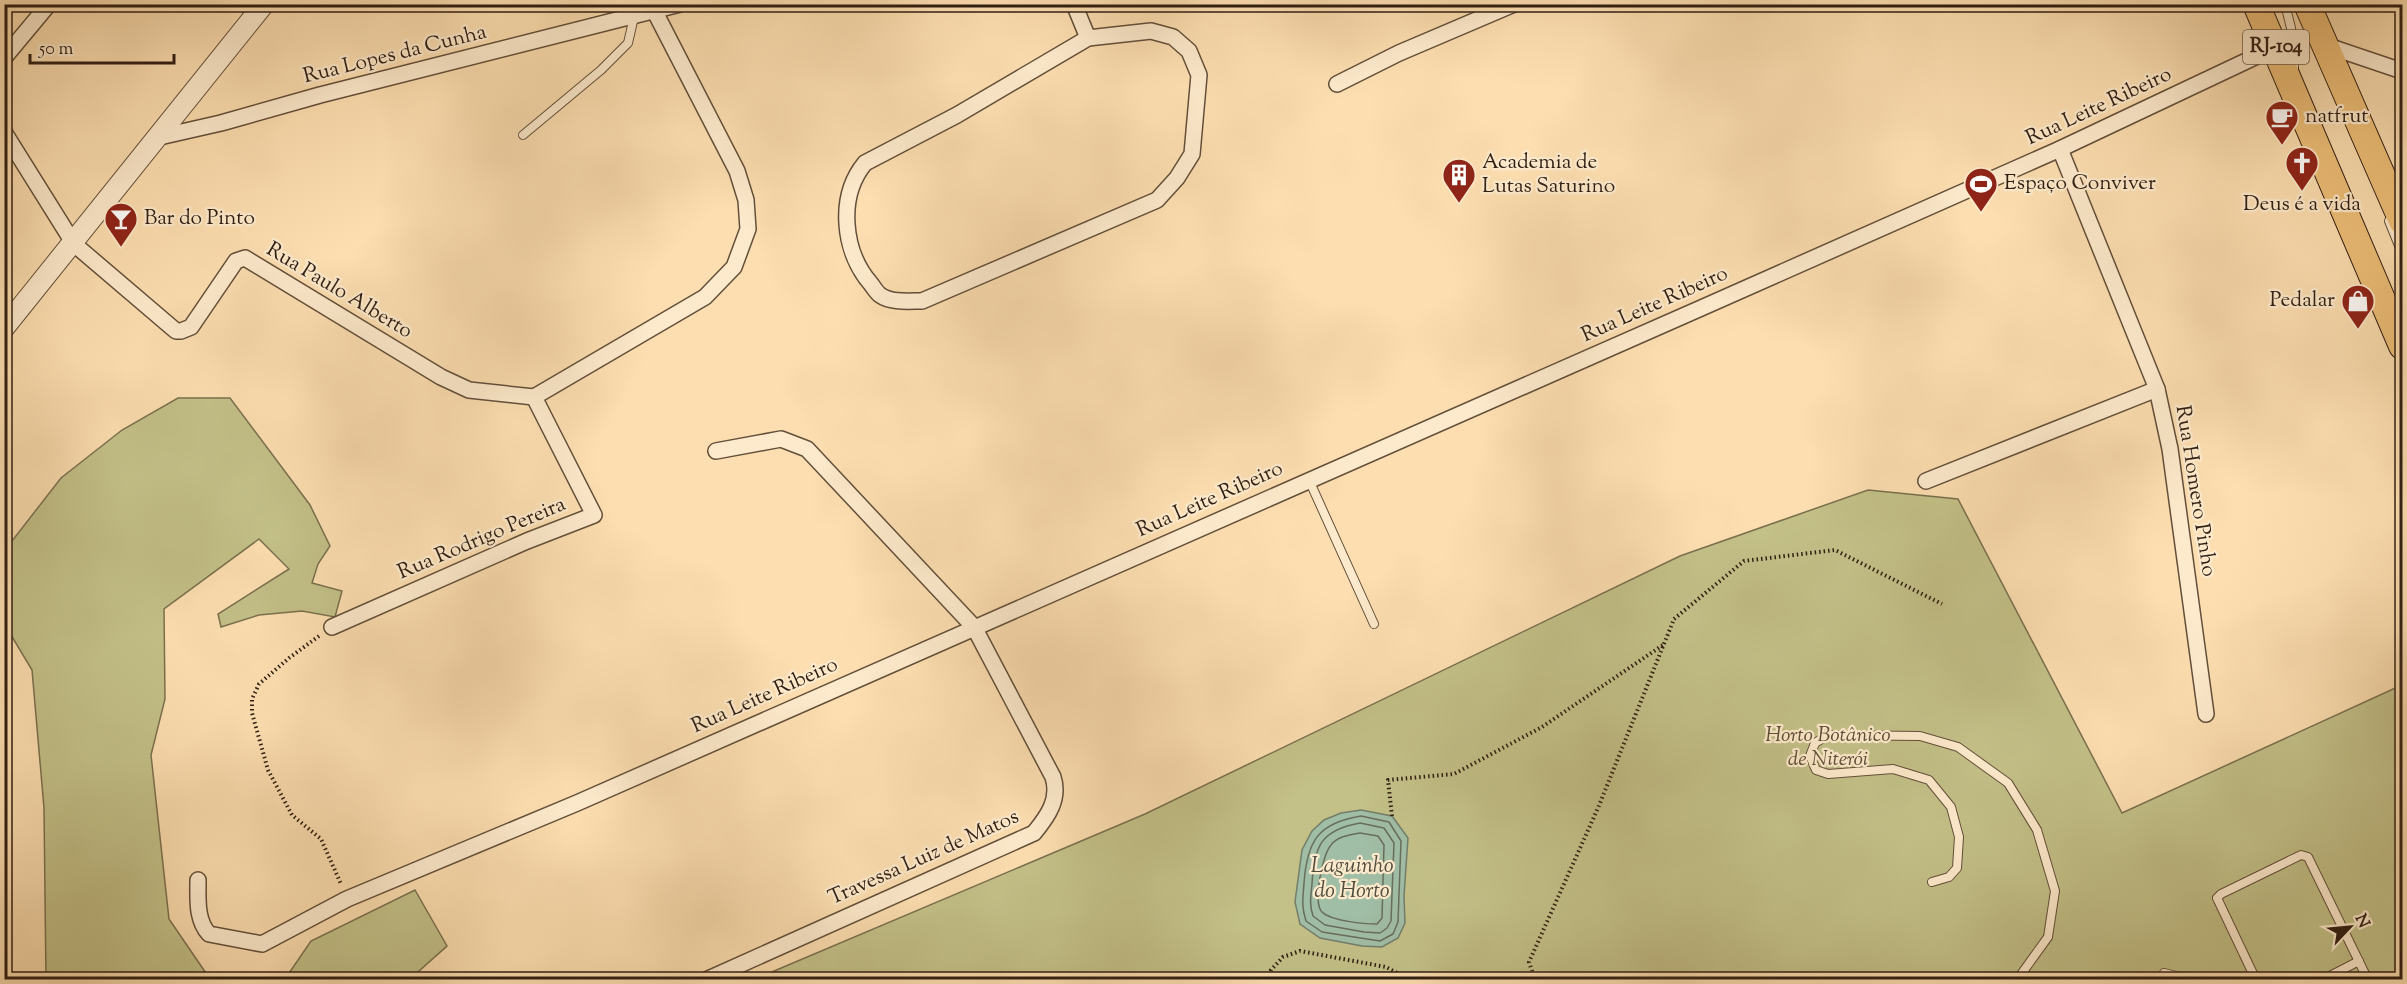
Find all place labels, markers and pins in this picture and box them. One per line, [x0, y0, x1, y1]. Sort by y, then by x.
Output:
cafe icon: natfrut [2264, 99, 2300, 146]
place label: natfrut [2305, 102, 2368, 132]
church icon: Deus é a vida [2284, 145, 2320, 192]
place label: Academia de Lutas Saturino [1482, 148, 1615, 202]
building icon: Academia de Lutas Saturino [1441, 157, 1477, 204]
sports icon: Espaço Conviver [1963, 166, 1999, 213]
place label: Espaço Conviver [2004, 169, 2156, 199]
place label: Deus é a vida [2243, 190, 2361, 220]
bar icon: Bar do Pinto [103, 201, 139, 248]
place label: Bar do Pinto [144, 204, 255, 234]
shop icon: Pedalar [2340, 283, 2376, 330]
place label: Pedalar [2270, 286, 2335, 316]

